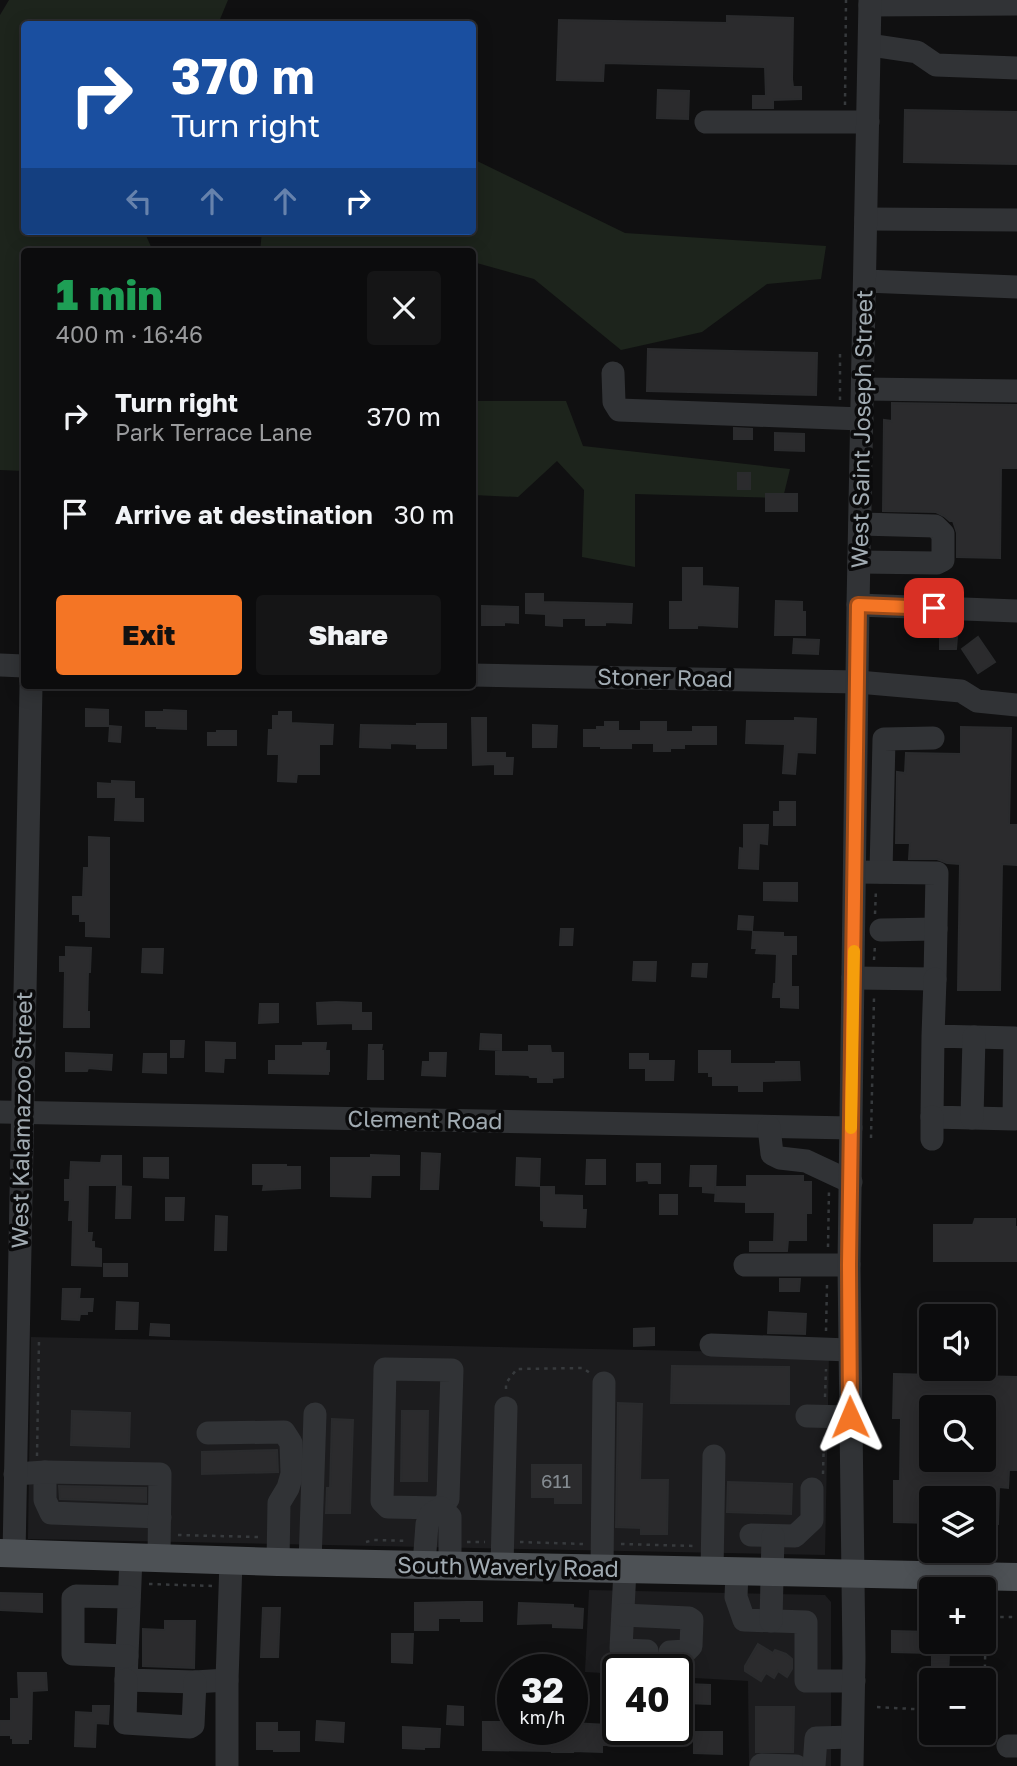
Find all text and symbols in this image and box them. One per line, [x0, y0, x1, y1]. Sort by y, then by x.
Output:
text: 370 m [171, 46, 315, 105]
icon: right [56, 49, 147, 140]
text: Turn right [171, 106, 320, 144]
icon: left [120, 182, 158, 220]
icon: ahead [193, 182, 231, 220]
icon: ahead [266, 182, 304, 220]
icon: right [339, 182, 377, 220]
text: 1 min [56, 269, 163, 319]
button: close [367, 271, 441, 345]
street label: West Saint Joseph Street [845, 289, 877, 569]
text: 400 m · 16:46 [56, 320, 203, 348]
text: Turn right [115, 387, 238, 418]
icon: right [56, 397, 94, 435]
text: 370 m [366, 401, 441, 432]
text: Park Terrace Lane [115, 418, 312, 446]
icon: arrive [56, 495, 94, 533]
text: Arrive at destination [115, 499, 373, 530]
text: 30 m [394, 499, 455, 530]
pin [904, 578, 964, 638]
icon: arrive [915, 589, 953, 627]
button: Exit [56, 595, 242, 675]
button: Share [256, 595, 441, 675]
street label: Stoner Road [597, 662, 733, 692]
street label: West Kalamazoo Street [5, 991, 37, 1249]
street label: Clement Road [347, 1104, 503, 1134]
map controls [919, 1304, 996, 1745]
button: sound [919, 1304, 996, 1381]
position arrow [813, 1380, 887, 1454]
button: search [919, 1395, 996, 1472]
house number: 611 [541, 1469, 571, 1492]
button: layers [919, 1486, 996, 1563]
street label: South Waverly Road [397, 1550, 619, 1582]
button: + [919, 1577, 996, 1654]
speed limit sign: 40 [602, 1654, 693, 1745]
button: − [919, 1668, 996, 1745]
text: 32 [521, 1669, 564, 1711]
text: km/h [520, 1706, 565, 1728]

